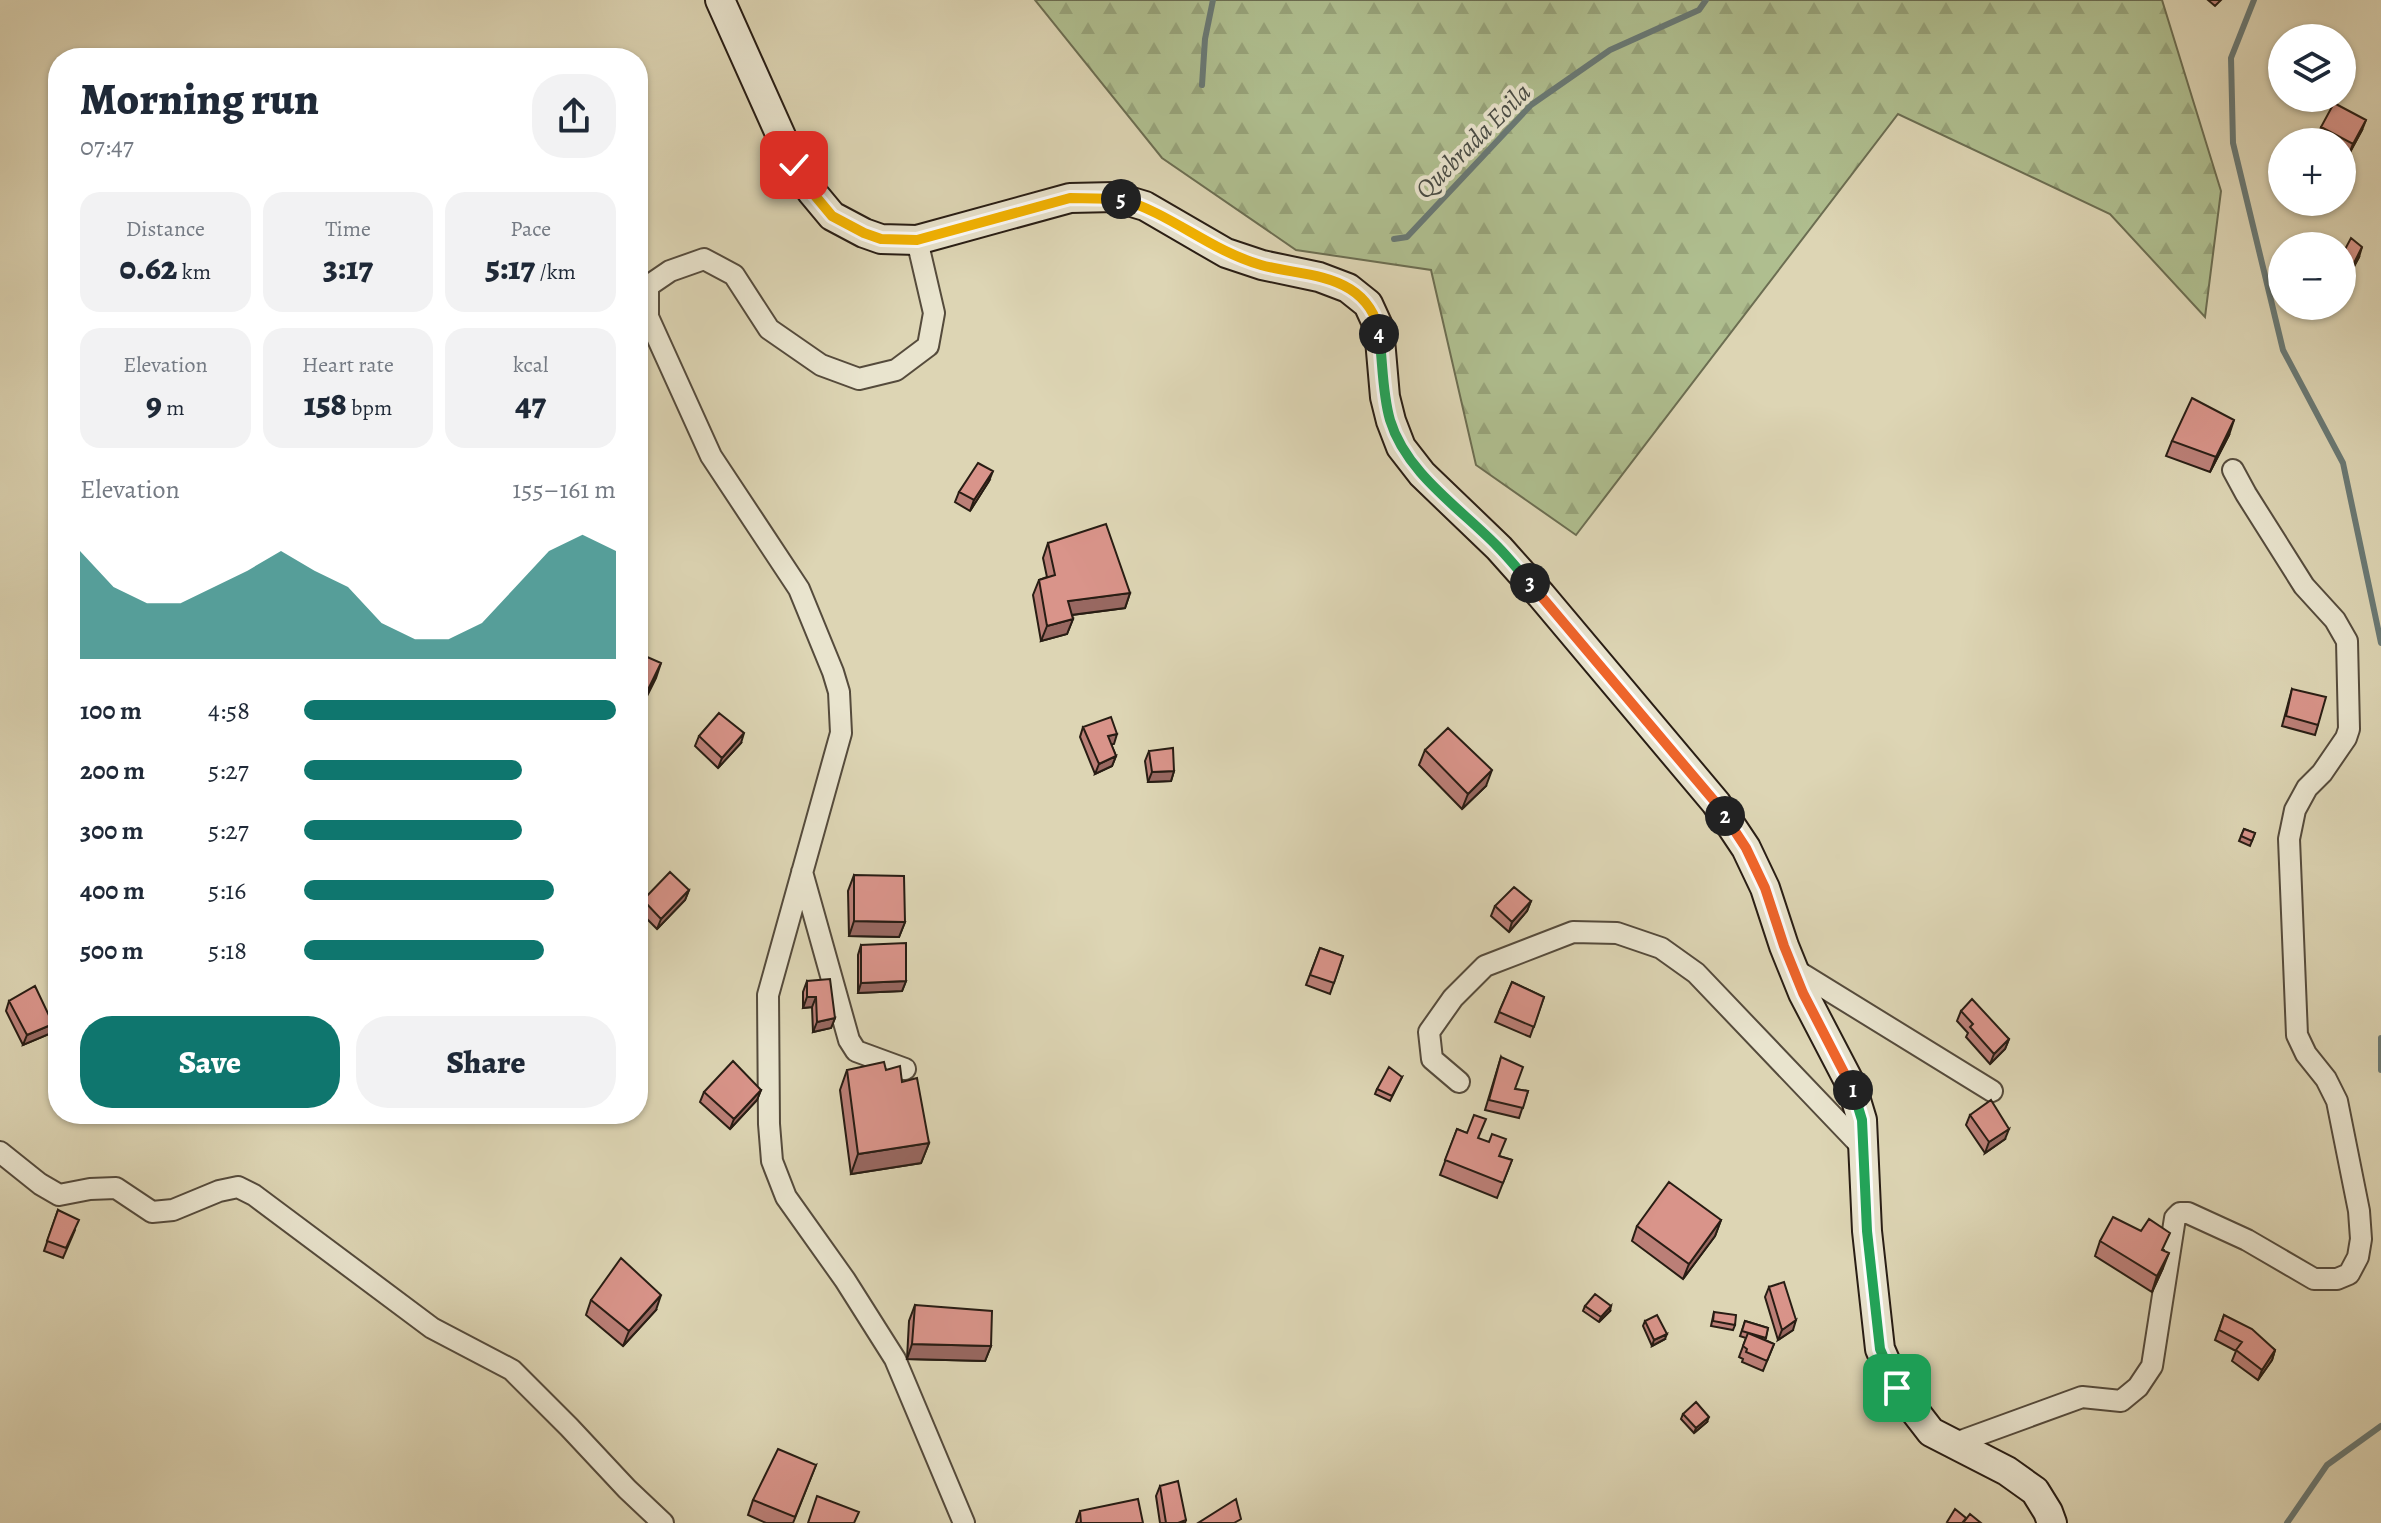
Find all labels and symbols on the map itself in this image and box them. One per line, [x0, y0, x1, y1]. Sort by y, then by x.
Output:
water label: Quebrada Eoila [1407, 75, 1539, 207]
pin [760, 131, 828, 199]
pin: 5 [1101, 179, 1141, 219]
pin: 4 [1359, 314, 1399, 354]
pin: 3 [1510, 563, 1550, 603]
pin: 2 [1705, 796, 1745, 836]
pin: 1 [1833, 1070, 1873, 1110]
pin [1863, 1354, 1931, 1422]

